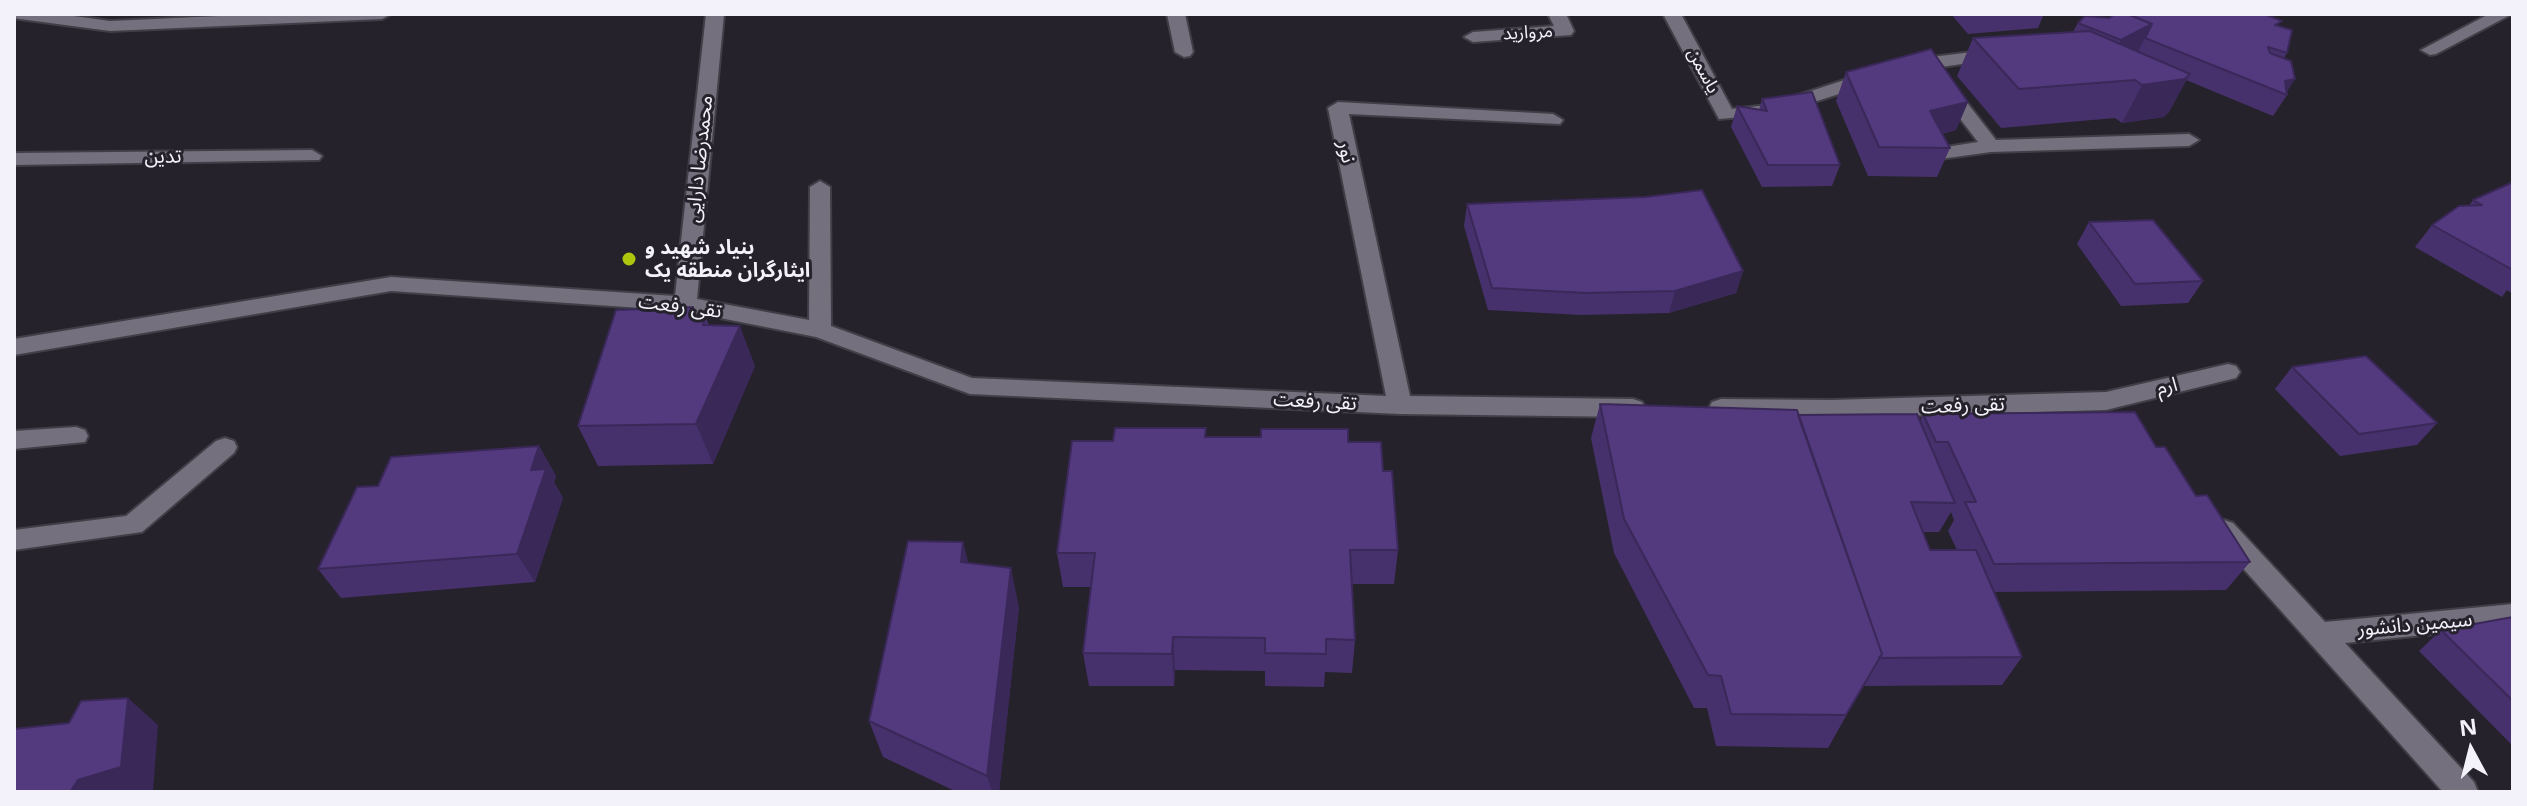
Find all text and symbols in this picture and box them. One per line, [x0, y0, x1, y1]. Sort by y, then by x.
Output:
street label: مروارید [1503, 21, 1553, 45]
street label: یاسمن [1682, 45, 1724, 97]
street label: محمدرضا دارایی [681, 94, 719, 224]
street label: نور [1332, 139, 1360, 165]
street label: تدین [144, 145, 182, 169]
place label: بنیاد شهید و ایثارگران منطقه یک [645, 236, 810, 283]
marker: بنیاد شهید و ایثارگران منطقه یک [620, 250, 638, 268]
street label: تقی رفعت [637, 290, 723, 324]
street label: ارم [2154, 373, 2180, 401]
street label: تقی رفعت [1273, 388, 1357, 416]
street label: تقی رفعت [1921, 393, 2005, 419]
street label: سیمین دانشور [2356, 608, 2474, 642]
north arrow [2431, 710, 2511, 790]
text: N [2457, 710, 2479, 742]

